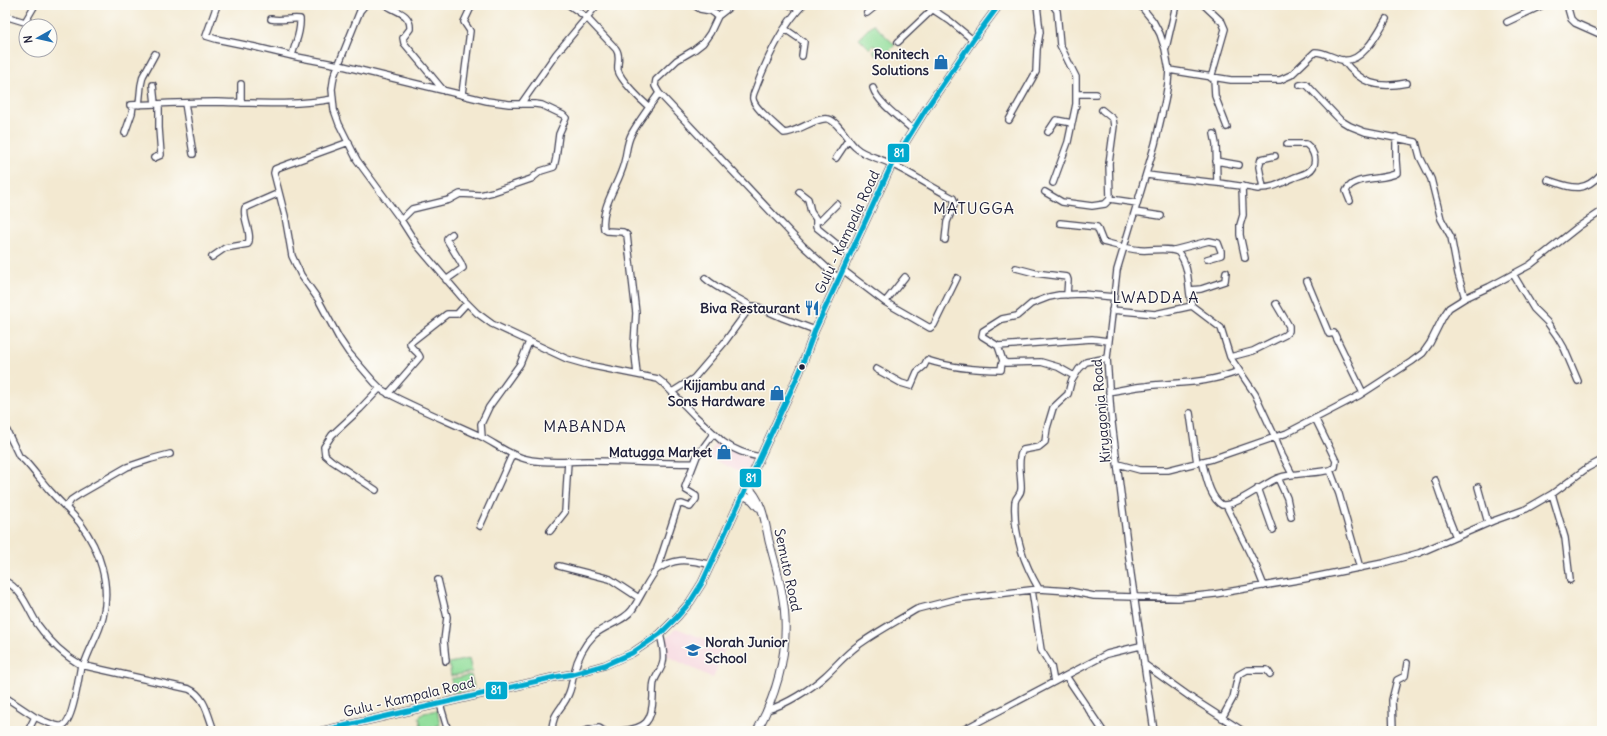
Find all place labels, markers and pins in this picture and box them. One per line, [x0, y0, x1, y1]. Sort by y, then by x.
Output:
place label: Ronitech Solutions [872, 45, 930, 79]
shop icon: Ronitech Solutions [932, 53, 950, 71]
place label: Biva Restaurant [700, 299, 800, 317]
restaurant icon: Biva Restaurant [803, 299, 821, 317]
unlabelled marker [797, 362, 807, 372]
place label: Kijjambu and Sons Hardware [668, 376, 766, 410]
shop icon: Kijjambu and Sons Hardware [768, 384, 786, 402]
place label: Matugga Market [609, 443, 712, 461]
shop icon: Matugga Market [715, 443, 733, 461]
place label: Norah Junior School [705, 633, 788, 667]
school or university icon: Norah Junior School [684, 641, 702, 659]

